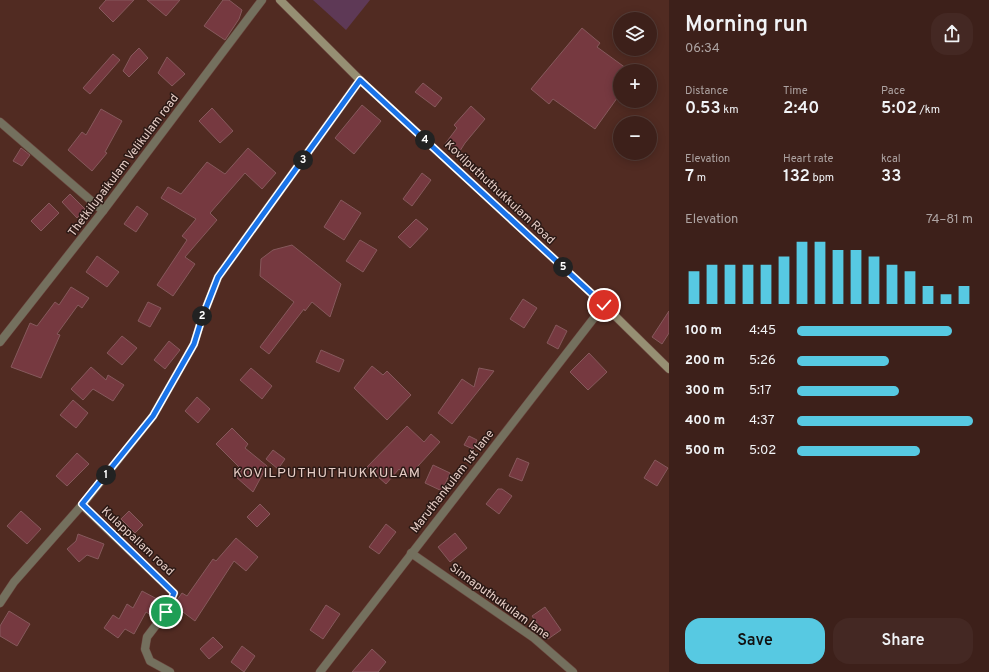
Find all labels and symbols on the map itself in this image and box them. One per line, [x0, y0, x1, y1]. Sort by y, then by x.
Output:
street label: Thetkilupaikulam Velikulam road [65, 91, 183, 240]
pin: 4 [415, 130, 435, 150]
street label: Kovilputhuthukkulam Road [441, 137, 558, 248]
pin: 3 [293, 150, 313, 170]
pin: 5 [553, 257, 573, 277]
pin [587, 288, 621, 322]
pin: 2 [192, 306, 212, 326]
street label: Maruthankulam 1st lane [407, 427, 498, 537]
pin: 1 [96, 465, 116, 485]
district label: KOVILPUTHUTHUKKULAM [233, 465, 421, 482]
street label: Kulappallam road [97, 504, 177, 580]
street label: Sinnaputhukulam lane [446, 560, 553, 644]
pin [149, 595, 183, 629]

